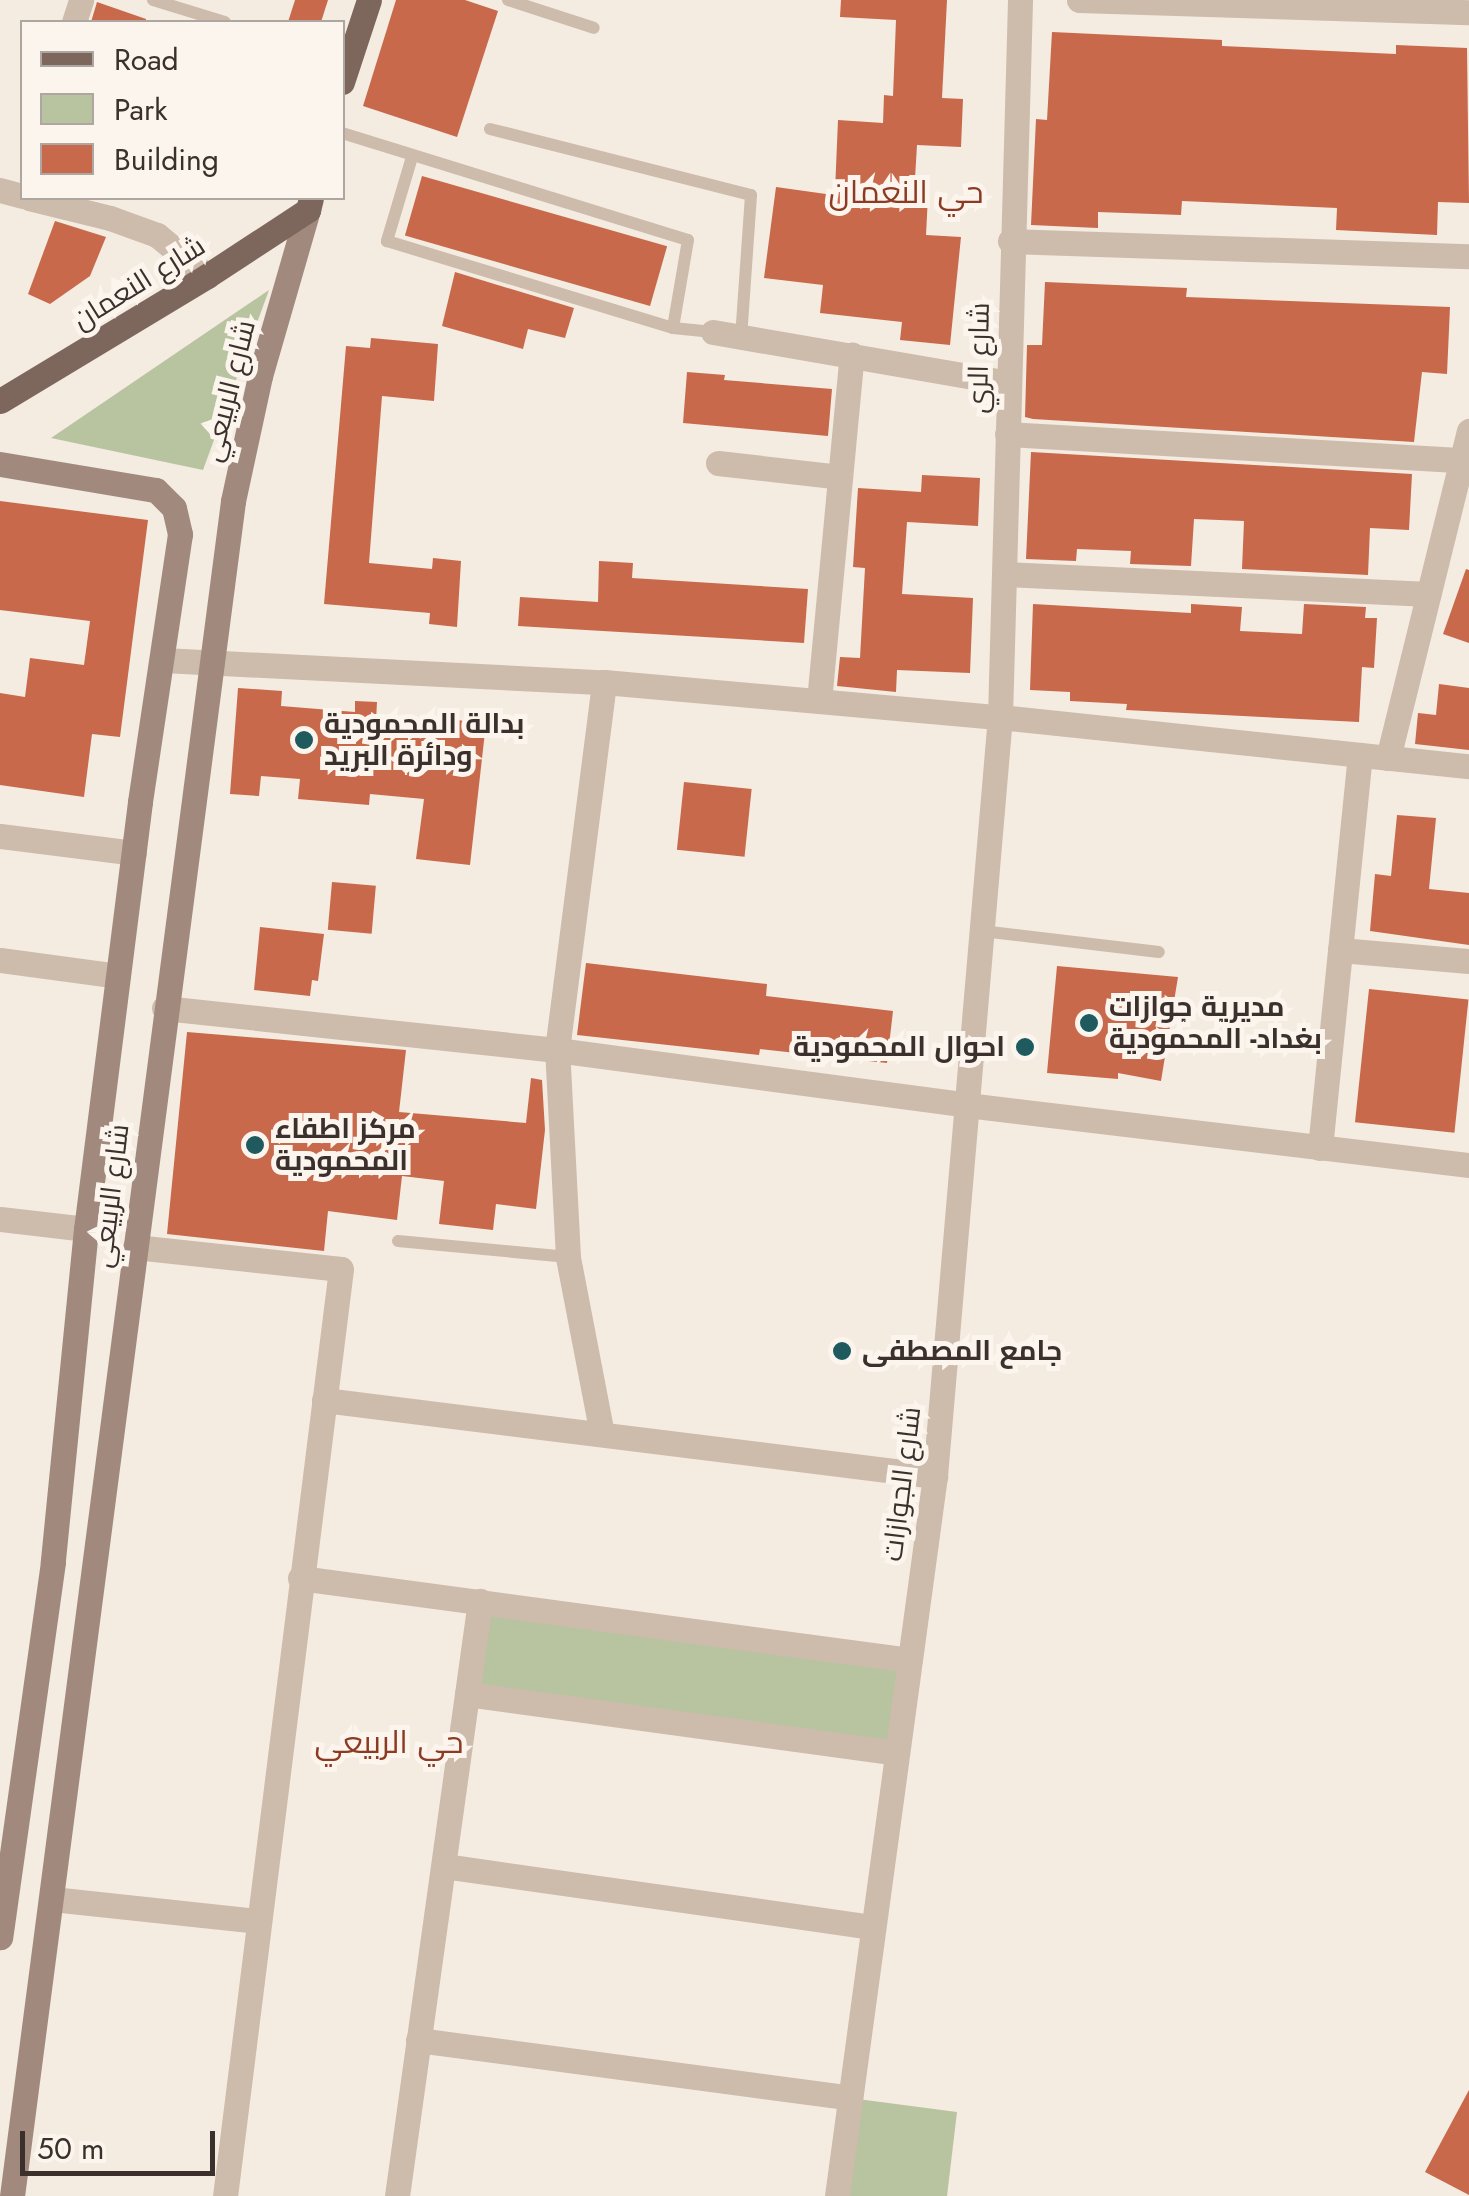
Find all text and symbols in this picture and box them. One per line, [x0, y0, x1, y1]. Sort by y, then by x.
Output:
legend [20, 20, 345, 200]
text: Road [114, 38, 179, 81]
text: Park [114, 88, 167, 131]
text: Building [114, 138, 219, 181]
district label: حي النعمان [828, 173, 984, 211]
street label: شارع النعمان [67, 229, 211, 337]
street label: شارع الري [961, 302, 997, 414]
street label: شارع الربيعي [195, 317, 263, 465]
place label: بدالة المحمودية ودائرة البريد [324, 707, 524, 773]
marker: بدالة المحمودية ودائرة البريد [293, 729, 315, 751]
place label: مديرية جوازات بغداد- المحمودية [1109, 990, 1322, 1056]
marker: مديرية جوازات بغداد- المحمودية [1078, 1012, 1100, 1034]
place label: احوال المحمودية [793, 1030, 1005, 1064]
marker: احوال المحمودية [1014, 1036, 1036, 1058]
place label: مركز اطفاء المحمودية [275, 1112, 416, 1178]
street label: شارع الربيعي [86, 1122, 136, 1270]
marker: مركز اطفاء المحمودية [244, 1134, 266, 1156]
place label: جامع المصطفى [862, 1334, 1062, 1368]
marker: جامع المصطفى [831, 1340, 853, 1362]
street label: شارع الجوازات [876, 1405, 928, 1563]
district label: حي الربيعي [314, 1723, 464, 1761]
scale bar [25, 2111, 220, 2173]
text: 50 m [37, 2127, 104, 2170]

